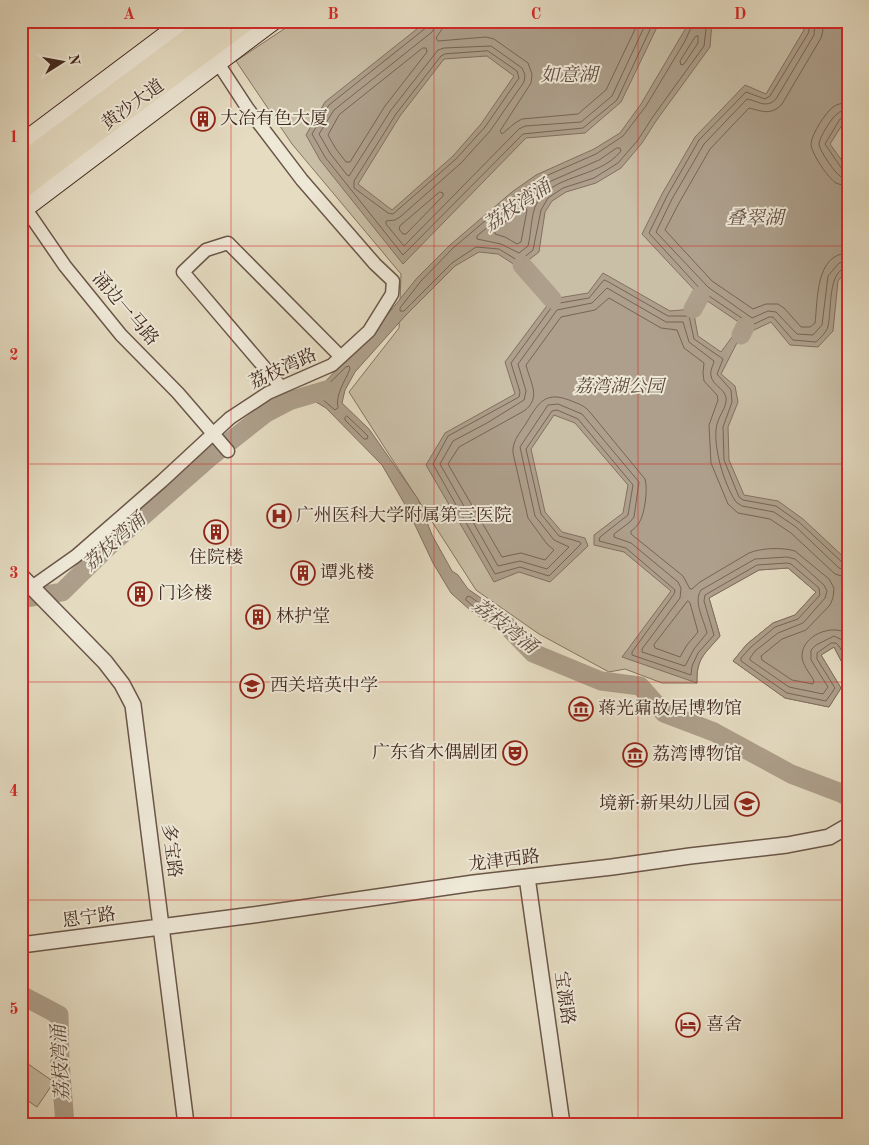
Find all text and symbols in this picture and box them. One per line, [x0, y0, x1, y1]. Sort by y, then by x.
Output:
text: A [123, 7, 135, 23]
text: B [327, 7, 339, 23]
text: C [531, 7, 541, 23]
text: D [734, 7, 746, 23]
north arrow [38, 38, 88, 88]
text: N [66, 53, 82, 67]
water label: 如意湖 [540, 64, 600, 86]
street label: 黄沙大道 [97, 75, 167, 133]
building icon: 大冶有色大厦 [190, 106, 216, 132]
place label: 大冶有色大厦 [220, 108, 328, 128]
text: 1 [9, 130, 19, 146]
water label: 荔枝湾涌 [480, 174, 556, 236]
water label: 叠翠湖 [726, 208, 786, 229]
street label: 涌边一马路 [89, 268, 163, 349]
street label: 荔枝湾路 [246, 344, 319, 392]
text: 2 [9, 348, 19, 364]
park label: 荔湾湖公园 [574, 376, 667, 396]
hospital icon: 广州医科大学附属第三医院 [266, 503, 292, 529]
place label: 广州医科大学附属第三医院 [296, 505, 512, 525]
water label: 荔枝湾涌 [78, 507, 151, 575]
building icon: 住院楼 [203, 519, 229, 545]
place label: 住院楼 [189, 547, 243, 567]
building icon: 谭兆楼 [290, 560, 316, 586]
place label: 谭兆楼 [320, 562, 374, 582]
text: 3 [9, 566, 19, 582]
building icon: 门诊楼 [127, 581, 153, 607]
place label: 门诊楼 [158, 583, 212, 603]
water label: 荔枝湾涌 [468, 594, 543, 659]
building icon: 林护堂 [245, 604, 271, 630]
place label: 林护堂 [276, 606, 330, 626]
school or university icon: 西关培英中学 [239, 673, 265, 699]
place label: 西关培英中学 [270, 675, 378, 695]
museum icon: 蒋光鼐故居博物馆 [568, 696, 594, 722]
place label: 蒋光鼐故居博物馆 [598, 698, 742, 718]
theatre icon: 广东省木偶剧团 [502, 740, 528, 766]
place label: 广东省木偶剧团 [372, 742, 498, 762]
museum icon: 荔湾博物馆 [622, 742, 648, 768]
place label: 荔湾博物馆 [652, 744, 742, 764]
text: 4 [9, 784, 19, 800]
school or university icon: 境新·新果幼儿园 [734, 791, 760, 817]
place label: 境新·新果幼儿园 [599, 793, 730, 813]
street label: 多宝路 [159, 823, 185, 879]
street label: 龙津西路 [467, 846, 541, 874]
street label: 恩宁路 [61, 903, 117, 931]
street label: 宝源路 [551, 970, 579, 1026]
text: 5 [9, 1002, 19, 1018]
hotel icon: 喜舍 [675, 1012, 701, 1038]
place label: 喜舍 [706, 1014, 742, 1034]
water label: 荔枝湾涌 [47, 1023, 73, 1102]

